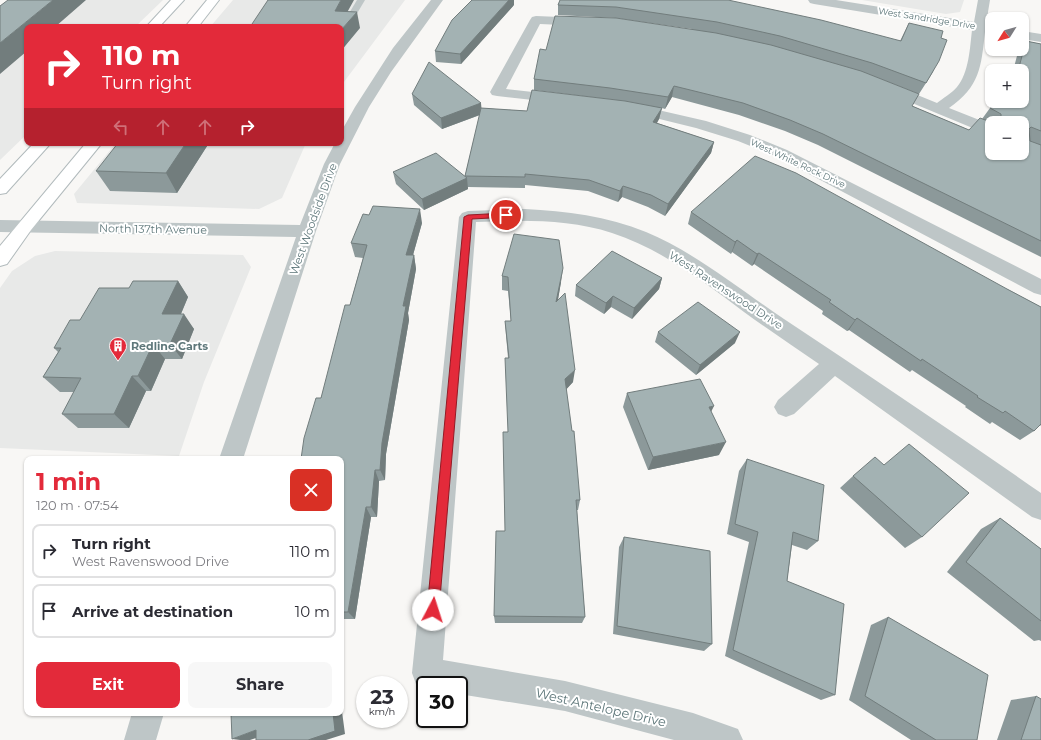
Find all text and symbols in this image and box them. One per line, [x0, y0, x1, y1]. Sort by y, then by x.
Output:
street label: West Sandridge Drive [878, 5, 977, 31]
north arrow [985, 12, 1029, 56]
map controls [985, 12, 1029, 160]
text: 110 m [102, 38, 180, 72]
icon: right [36, 40, 88, 92]
button: + [985, 64, 1029, 108]
text: Turn right [102, 72, 192, 94]
icon: left [110, 116, 132, 138]
icon: ahead [152, 116, 174, 138]
icon: ahead [194, 116, 216, 138]
icon: right [236, 116, 258, 138]
button: − [985, 116, 1029, 160]
street label: West White Rock Drive [749, 136, 848, 190]
street label: West Woodside Drive [286, 161, 340, 277]
pin [489, 198, 523, 232]
icon: arrive [495, 204, 517, 226]
street label: North 137th Avenue [99, 221, 207, 237]
street label: West Ravenswood Drive [666, 248, 786, 332]
building icon: Redline Carts [108, 336, 128, 361]
place label: Redline Carts [131, 339, 208, 353]
text: 1 min [36, 467, 101, 496]
button: close [290, 469, 332, 511]
text: 120 m · 07:54 [36, 497, 119, 513]
text: Turn right [72, 534, 151, 553]
icon: right [38, 540, 60, 562]
text: 110 m [289, 542, 330, 561]
text: West Ravenswood Drive [72, 553, 229, 569]
position arrow [412, 589, 454, 631]
icon: arrive [38, 600, 60, 622]
text: Arrive at destination [72, 602, 233, 621]
text: 10 m [295, 602, 330, 621]
button: Exit [36, 662, 180, 708]
button: Share [188, 662, 332, 708]
speed limit sign: 30 [416, 676, 468, 728]
street label: West Antelope Drive [534, 684, 668, 730]
text: 23 [370, 685, 394, 709]
text: km/h [369, 705, 395, 718]

